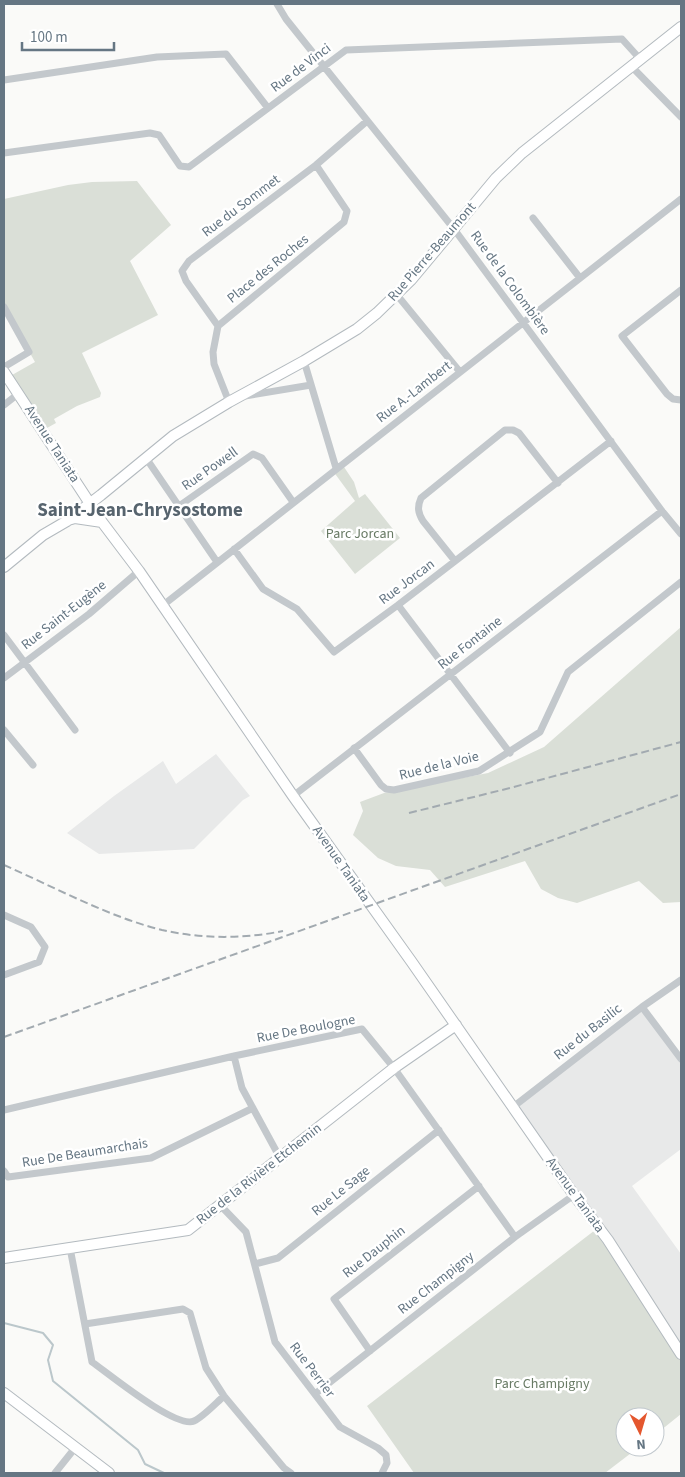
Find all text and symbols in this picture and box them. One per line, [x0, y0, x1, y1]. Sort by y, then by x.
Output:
scale bar [22, 20, 115, 52]
text: 100 m [30, 27, 68, 48]
street label: Rue de Vinci [267, 39, 335, 97]
street label: Rue du Sommet [198, 170, 284, 242]
street label: Rue Pierre-Beaumont [383, 198, 481, 306]
street label: Rue de la Colombière [465, 227, 555, 339]
street label: Place des Roches [223, 230, 313, 308]
street label: Rue A.-Lambert [372, 356, 456, 428]
street label: Avenue Taniata [19, 401, 85, 487]
street label: Rue Powell [178, 442, 243, 496]
district label: Saint-Jean-Chrysostome [37, 497, 243, 524]
park label: Parc Jorcan [326, 524, 394, 544]
street label: Rue Jorcan [375, 554, 439, 610]
street label: Rue Saint-Eugène [17, 575, 111, 655]
street label: Rue Fontaine [434, 611, 506, 675]
street label: Rue de la Voie [397, 746, 481, 786]
street label: Avenue Taniata [307, 822, 375, 906]
street label: Rue du Basilic [550, 999, 627, 1065]
street label: Rue De Boulogne [255, 1010, 357, 1048]
street label: Rue de la Rivière Etchemin [192, 1119, 326, 1229]
street label: Rue De Beaumarchais [21, 1133, 149, 1173]
street label: Avenue Taniata [541, 1153, 609, 1237]
street label: Rue Le Sage [307, 1161, 375, 1221]
street label: Rue Dauphin [338, 1221, 410, 1283]
street label: Rue Champigny [394, 1246, 479, 1319]
street label: Rue Perrier [285, 1338, 340, 1402]
park label: Parc Champigny [494, 1374, 590, 1394]
north arrow [615, 1407, 665, 1457]
text: N [636, 1434, 647, 1454]

